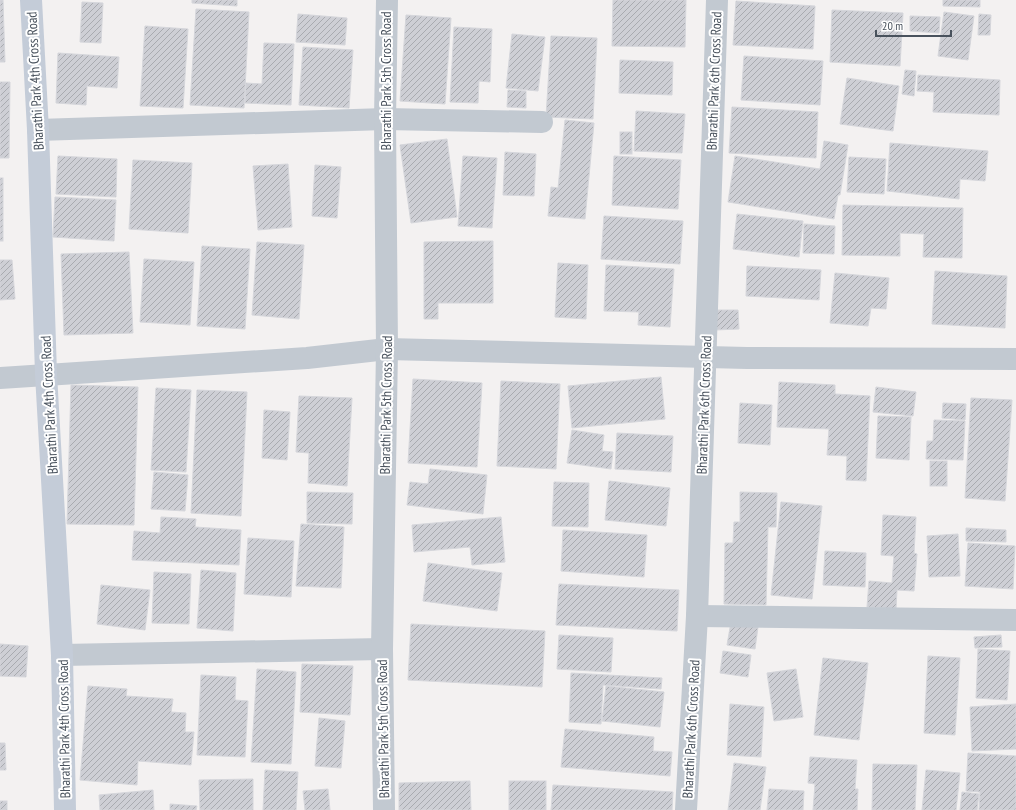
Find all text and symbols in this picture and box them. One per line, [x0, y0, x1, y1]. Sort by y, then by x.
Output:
street label: Bharathi Park 4th Cross Road [22, 11, 48, 151]
street label: Bharathi Park 6th Cross Road [703, 11, 725, 151]
street label: Bharathi Park 5th Cross Road [377, 12, 395, 150]
scale bar [876, 12, 951, 38]
text: 20 m [882, 18, 903, 33]
street label: Bharathi Park 4th Cross Road [36, 335, 62, 475]
street label: Bharathi Park 5th Cross Road [376, 335, 396, 475]
street label: Bharathi Park 6th Cross Road [693, 335, 715, 475]
street label: Bharathi Park 4th Cross Road [54, 659, 74, 799]
street label: Bharathi Park 5th Cross Road [373, 659, 393, 799]
street label: Bharathi Park 6th Cross Road [678, 659, 704, 799]

